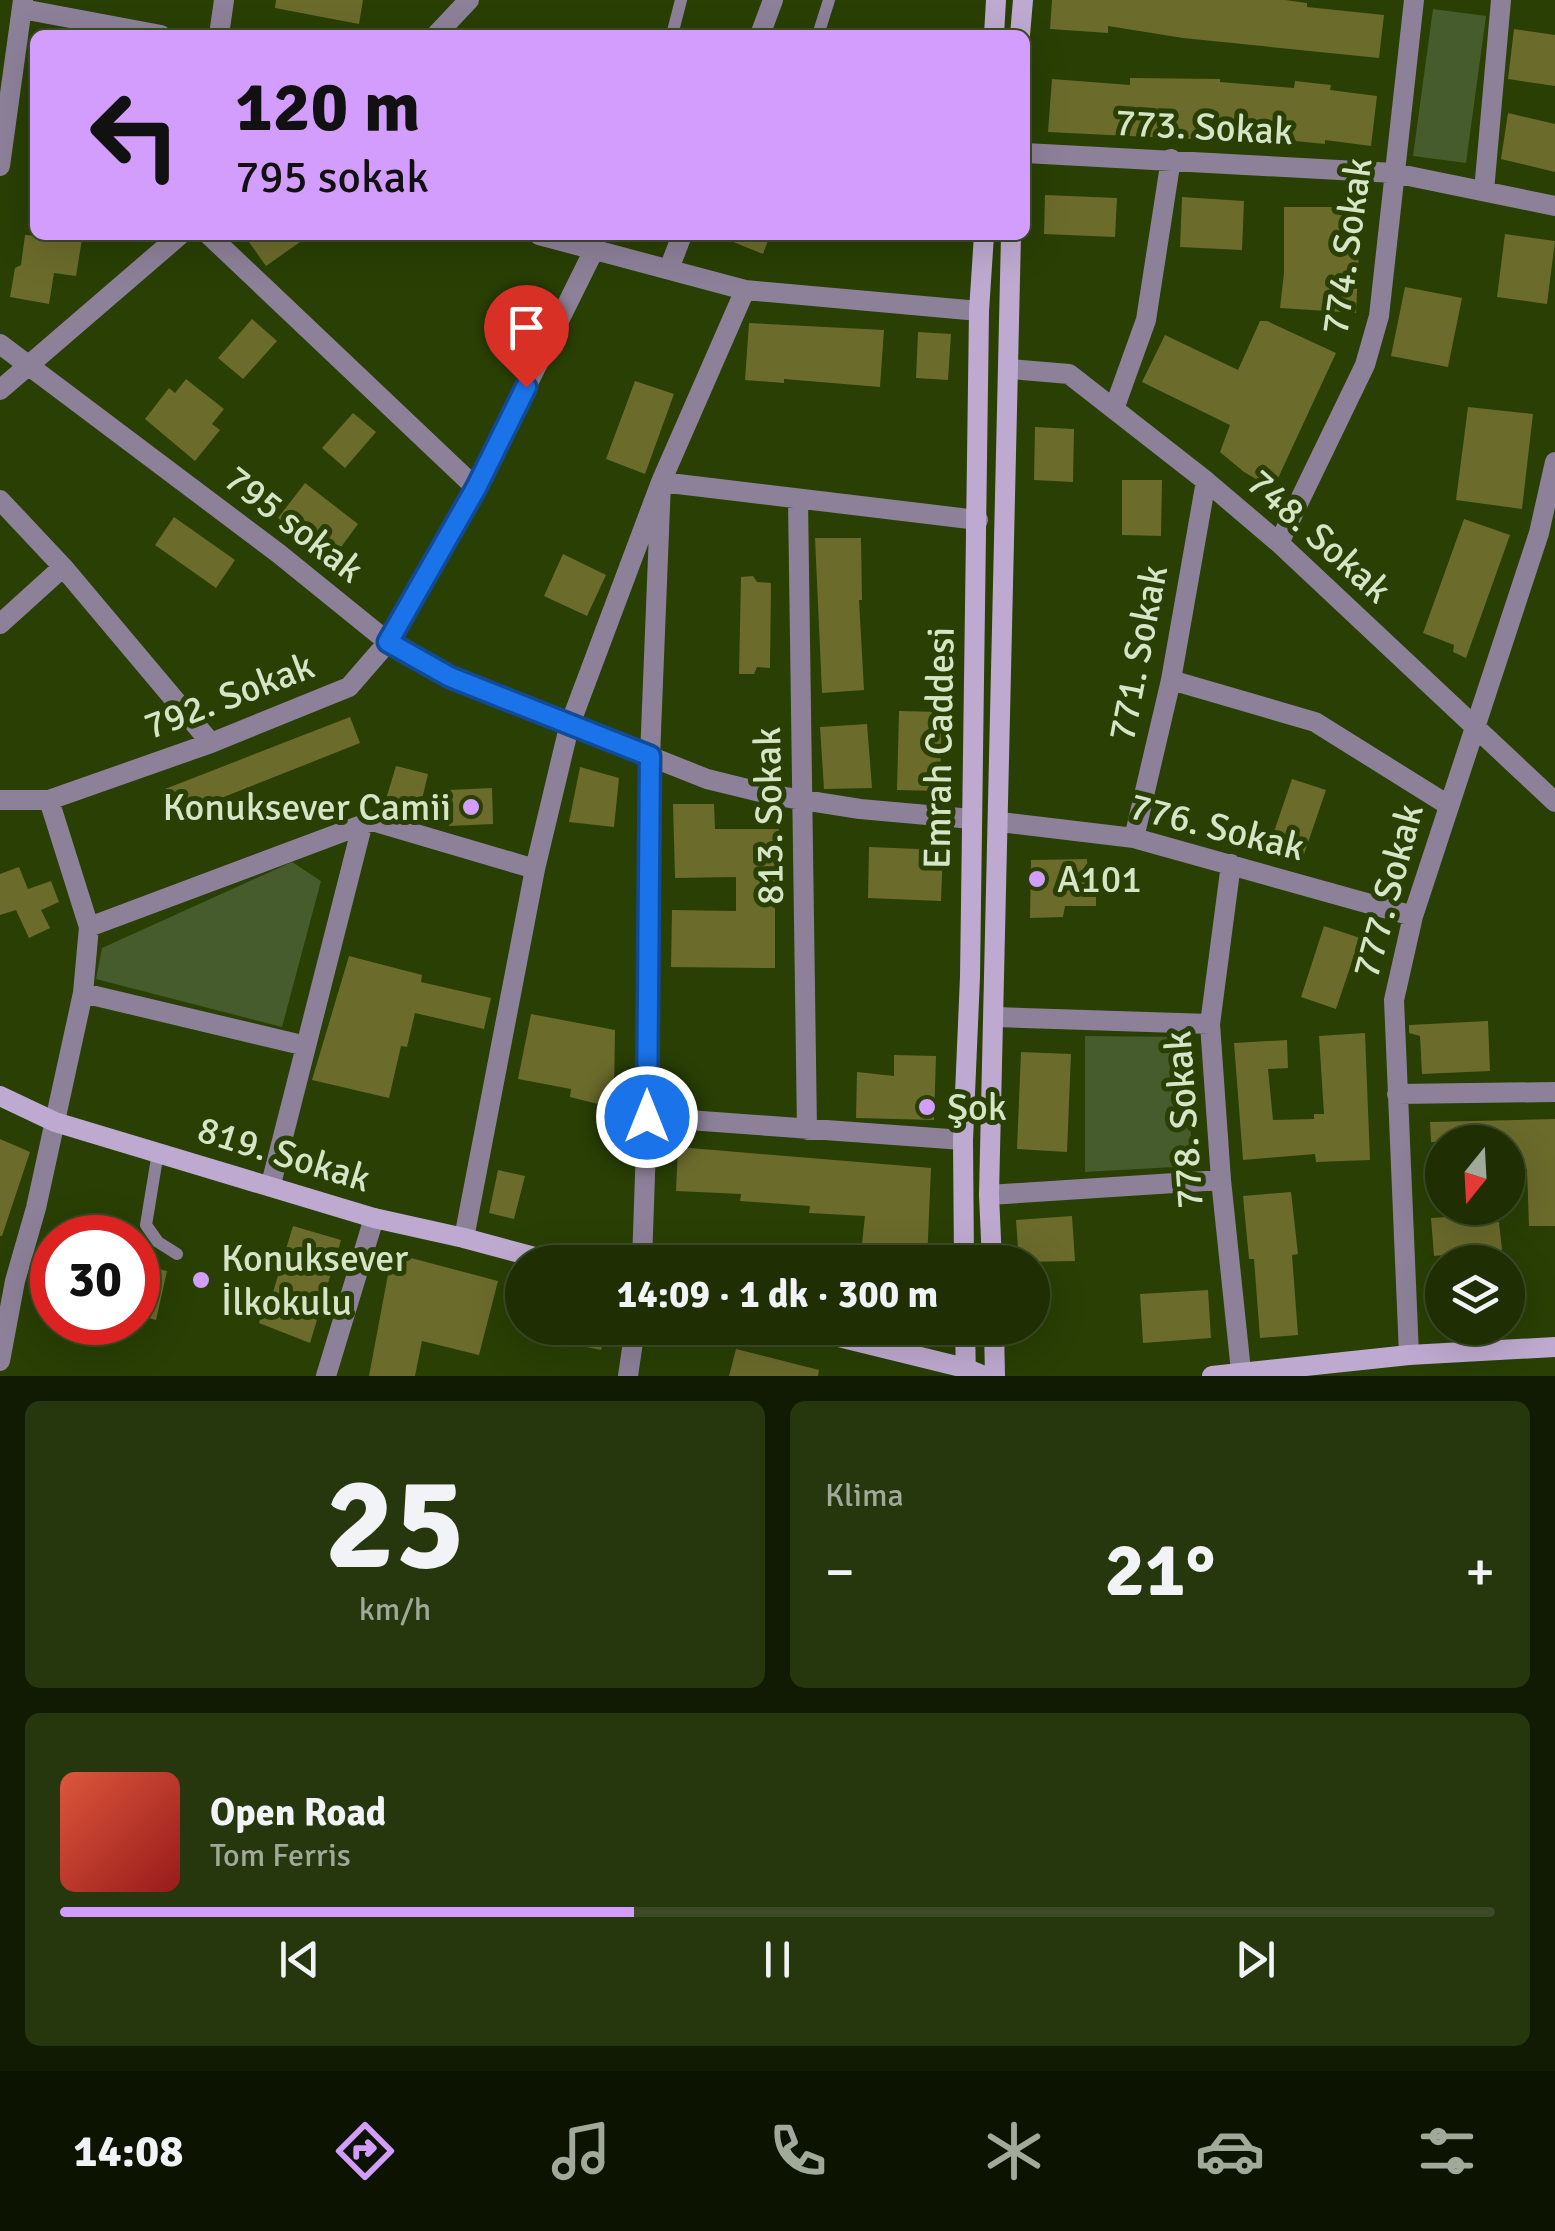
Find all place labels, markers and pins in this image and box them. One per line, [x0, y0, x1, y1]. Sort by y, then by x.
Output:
pin [484, 285, 569, 388]
place label: Konuksever Camii [162, 784, 451, 831]
marker: Konuksever Camii [460, 796, 482, 818]
place label: A101 [1057, 856, 1142, 903]
marker: A101 [1026, 868, 1048, 890]
place label: Şok [947, 1084, 1007, 1131]
marker: Şok [916, 1096, 938, 1118]
place label: Konuksever İlkokulu [221, 1235, 408, 1326]
marker: Konuksever İlkokulu [190, 1269, 212, 1291]

